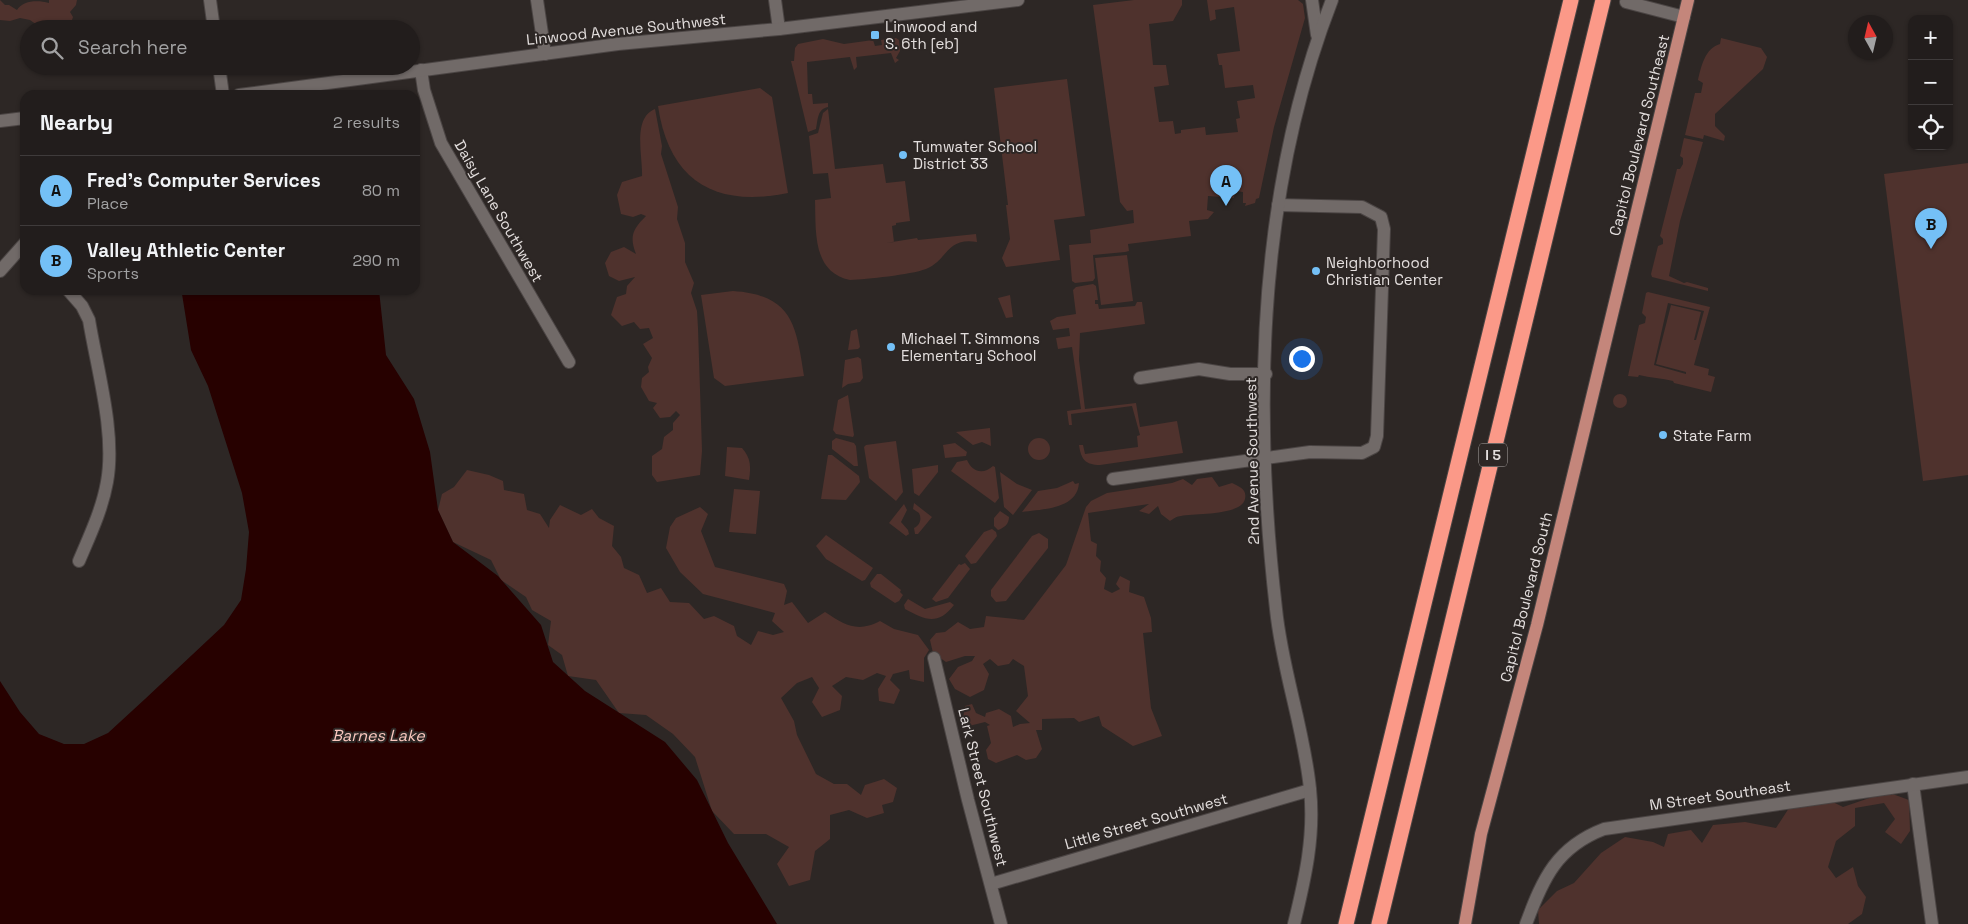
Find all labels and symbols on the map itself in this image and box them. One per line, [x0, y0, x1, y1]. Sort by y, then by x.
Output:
street label: Linwood Avenue Southwest [525, 9, 727, 49]
north arrow [1848, 15, 1893, 60]
place label: Linwood and S. 6th [eb] [885, 17, 977, 54]
marker: Linwood and S. 6th [eb] [869, 29, 881, 41]
street label: Capitol Boulevard Southeast [1605, 32, 1673, 238]
street label: Daisy Lane Southwest [451, 137, 548, 286]
place label: Tumwater School District 33 [913, 137, 1037, 173]
marker: Tumwater School District 33 [897, 149, 909, 161]
pin: A [1210, 165, 1242, 206]
pin: B [1915, 208, 1947, 249]
place label: Neighborhood Christian Center [1326, 253, 1443, 289]
marker: Neighborhood Christian Center [1310, 265, 1322, 277]
place label: Michael T. Simmons Elementary School [901, 329, 1040, 365]
marker: Michael T. Simmons Elementary School [885, 341, 897, 353]
your location [1289, 346, 1315, 372]
street label: 2nd Avenue Southwest [1241, 377, 1263, 545]
place label: State Farm [1673, 426, 1752, 445]
marker: State Farm [1657, 429, 1669, 441]
road number: I 5 [1479, 444, 1507, 466]
street label: Capitol Boulevard South [1496, 510, 1556, 684]
street label: Lark Street Southwest [954, 706, 1012, 869]
water label: Barnes Lake [331, 725, 425, 746]
street label: M Street Southeast [1648, 776, 1792, 814]
street label: Little Street Southwest [1062, 789, 1230, 853]

